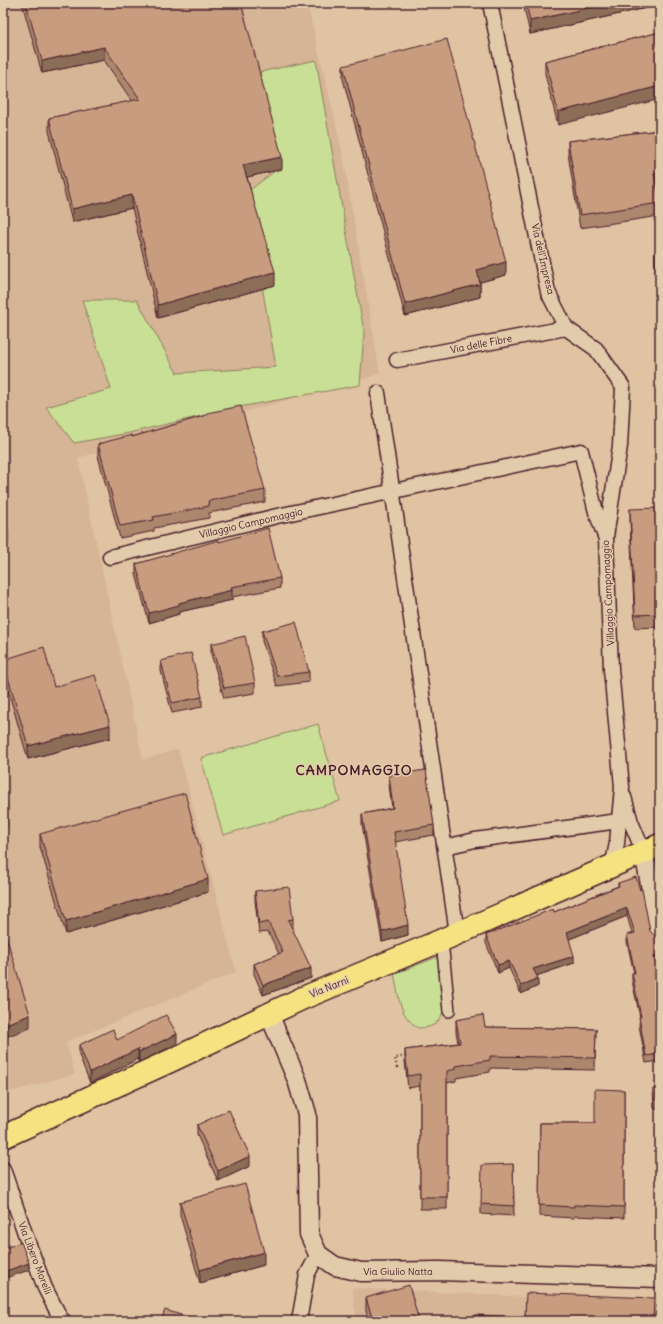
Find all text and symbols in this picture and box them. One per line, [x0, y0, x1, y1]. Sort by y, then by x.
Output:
street label: Via dell'Impresa [529, 222, 558, 296]
street label: Via delle Fibre [449, 332, 513, 356]
street label: Villaggio Campomaggio [198, 505, 304, 541]
street label: Villaggio Campomaggio [599, 539, 617, 646]
district label: CAMPOMAGGIO [295, 761, 413, 779]
street label: Via Narni [307, 973, 351, 1001]
street label: Via Libero Morelli [15, 1220, 55, 1296]
street label: Via Giulio Natta [363, 1265, 433, 1278]

